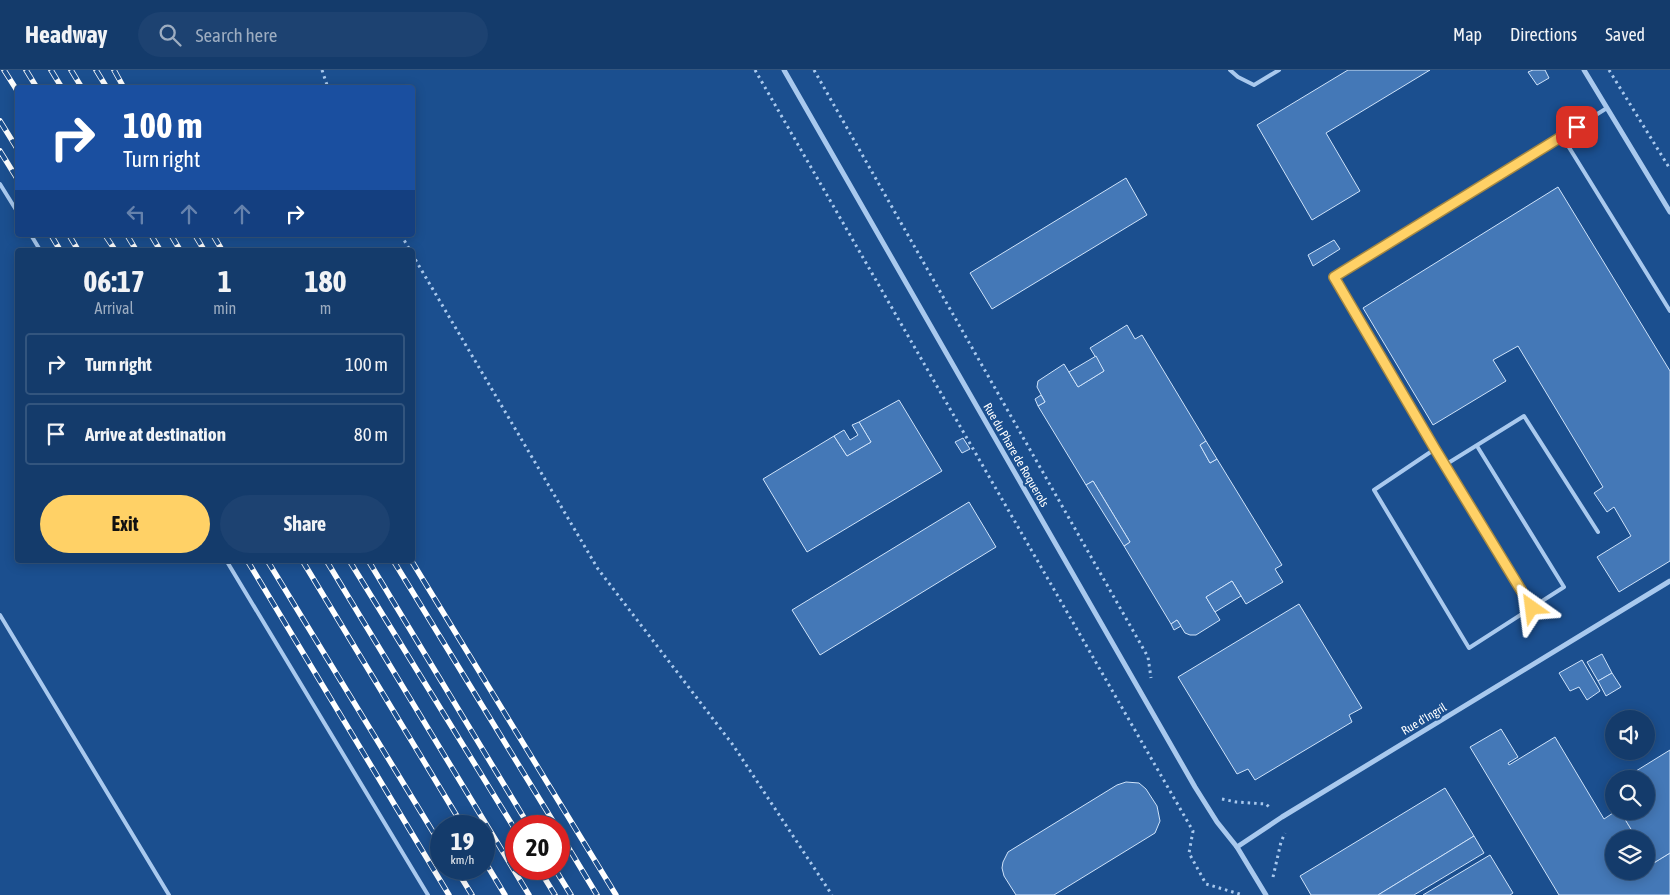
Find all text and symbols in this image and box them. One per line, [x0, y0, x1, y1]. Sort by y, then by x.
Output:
search box [138, 12, 488, 57]
text: Headway [25, 21, 108, 48]
icon: search [156, 21, 184, 49]
text: Search here [196, 24, 277, 46]
text: Map [1453, 24, 1482, 45]
text: Directions [1510, 24, 1577, 45]
text: Saved [1605, 24, 1645, 45]
icon: right [40, 105, 105, 170]
text: 100 m [123, 105, 202, 145]
pin [1556, 106, 1598, 148]
icon: arrive [1563, 113, 1591, 141]
text: Turn right [123, 146, 200, 172]
icon: left [122, 200, 150, 228]
icon: ahead [175, 200, 203, 228]
icon: ahead [228, 200, 256, 228]
icon: right [281, 200, 309, 228]
text: 06:17 [83, 264, 145, 298]
text: 1 [218, 264, 232, 298]
text: 180 [304, 264, 347, 298]
text: Arrival [95, 299, 134, 317]
text: min [213, 299, 236, 317]
text: m [320, 299, 331, 317]
icon: right [42, 350, 70, 378]
text: Turn right [85, 353, 152, 375]
text: 100 m [345, 353, 388, 375]
street label: Rue du Phare de Roquerols [980, 400, 1052, 510]
icon: arrive [42, 420, 70, 448]
text: Arrive at destination [85, 423, 226, 445]
text: 80 m [354, 423, 388, 445]
button: Exit [40, 495, 210, 553]
button: Share [220, 495, 390, 553]
position arrow [1505, 581, 1557, 633]
street label: Rue d'Ingril [1399, 700, 1450, 738]
map controls [1605, 710, 1655, 880]
button: sound [1605, 710, 1655, 760]
button: search [1605, 770, 1655, 820]
speed limit sign: 20 [505, 815, 570, 880]
text: 19 [451, 827, 474, 855]
button: layers [1605, 830, 1655, 880]
text: km/h [451, 853, 474, 867]

